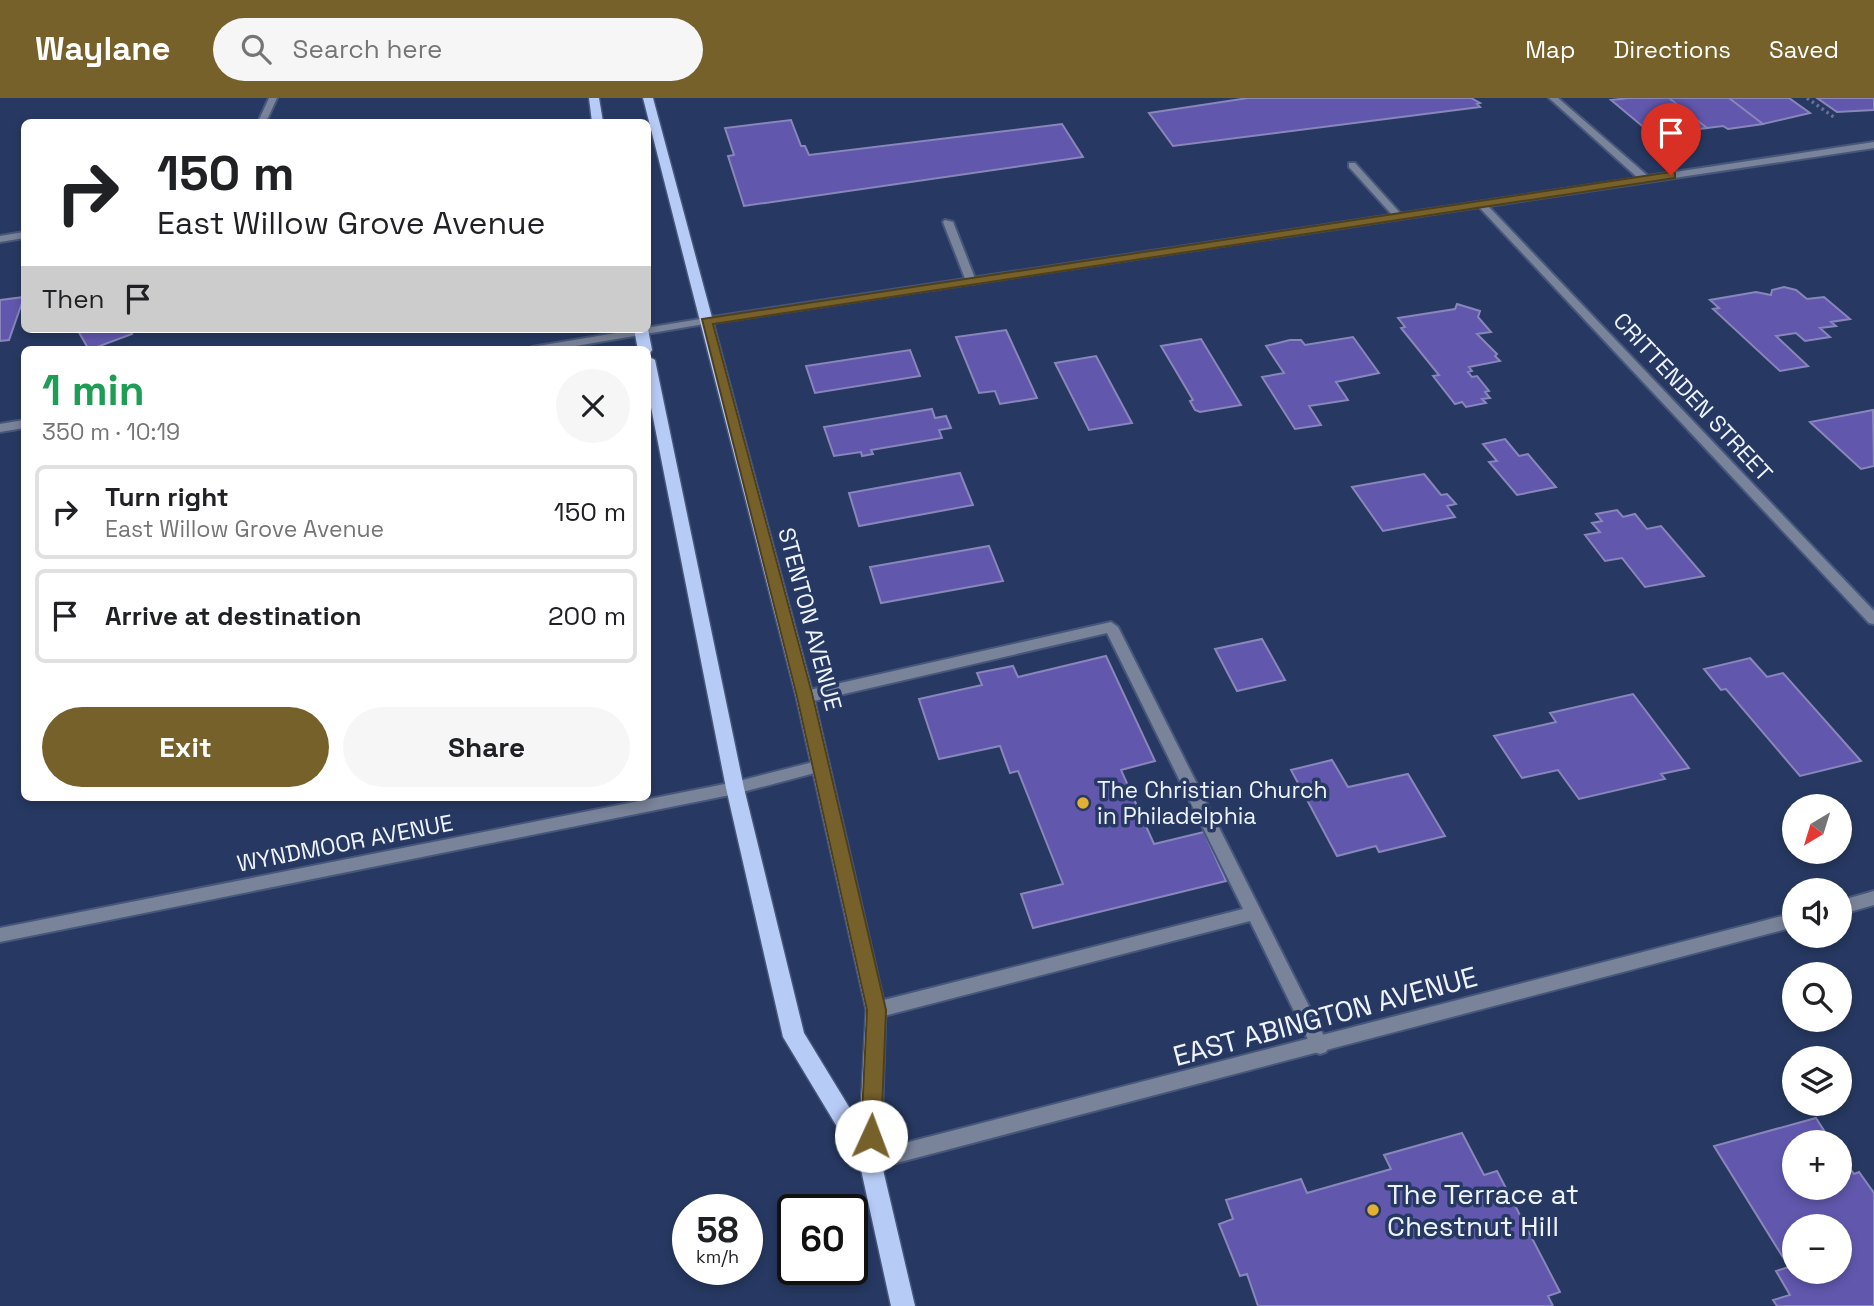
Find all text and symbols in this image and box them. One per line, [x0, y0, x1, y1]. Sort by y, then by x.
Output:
search box [213, 18, 703, 81]
text: Waylane [35, 28, 171, 70]
icon: search [237, 30, 275, 68]
text: Search here [293, 32, 442, 66]
text: Map [1525, 34, 1575, 65]
text: Directions [1613, 34, 1731, 65]
text: Saved [1769, 34, 1839, 65]
pin [1641, 103, 1701, 175]
icon: arrive [1652, 114, 1690, 152]
text: 150 m [157, 142, 295, 204]
icon: right [42, 147, 133, 238]
text: East Willow Grove Avenue [157, 203, 545, 243]
icon: arrive [119, 280, 157, 318]
text: Then [42, 282, 105, 316]
street label: CRITTENDEN STREET [1607, 306, 1779, 488]
text: 1 min [42, 364, 145, 417]
button: close [556, 369, 630, 443]
text: 350 m · 10:19 [42, 417, 180, 447]
text: Turn right [105, 480, 229, 514]
icon: right [46, 493, 84, 531]
text: 150 m [554, 495, 626, 529]
text: East Willow Grove Avenue [105, 514, 384, 544]
street label: STENTON AVENUE [771, 524, 849, 714]
icon: arrive [46, 597, 84, 635]
text: Arrive at destination [105, 599, 362, 633]
text: 200 m [548, 599, 626, 633]
button: Exit [42, 707, 329, 787]
button: Share [343, 707, 630, 787]
place label: The Christian Church in Philadelphia [1097, 775, 1328, 831]
north arrow [1782, 794, 1852, 864]
map controls [1782, 794, 1852, 1284]
marker: The Christian Church in Philadelphia [1075, 795, 1091, 811]
street label: WYNDMOOR AVENUE [234, 807, 456, 879]
button: sound [1782, 878, 1852, 948]
street label: EAST ABINGTON AVENUE [1169, 958, 1481, 1074]
button: search [1782, 962, 1852, 1032]
button: layers [1782, 1046, 1852, 1116]
position arrow [834, 1099, 908, 1173]
button: + [1782, 1130, 1852, 1200]
place label: The Terrace at Chestnut Hill [1387, 1176, 1579, 1244]
speed limit sign: 60 [777, 1194, 868, 1285]
marker: The Terrace at Chestnut Hill [1365, 1202, 1381, 1218]
text: 58 [696, 1208, 739, 1252]
button: − [1782, 1214, 1852, 1284]
text: km/h [696, 1245, 739, 1268]

